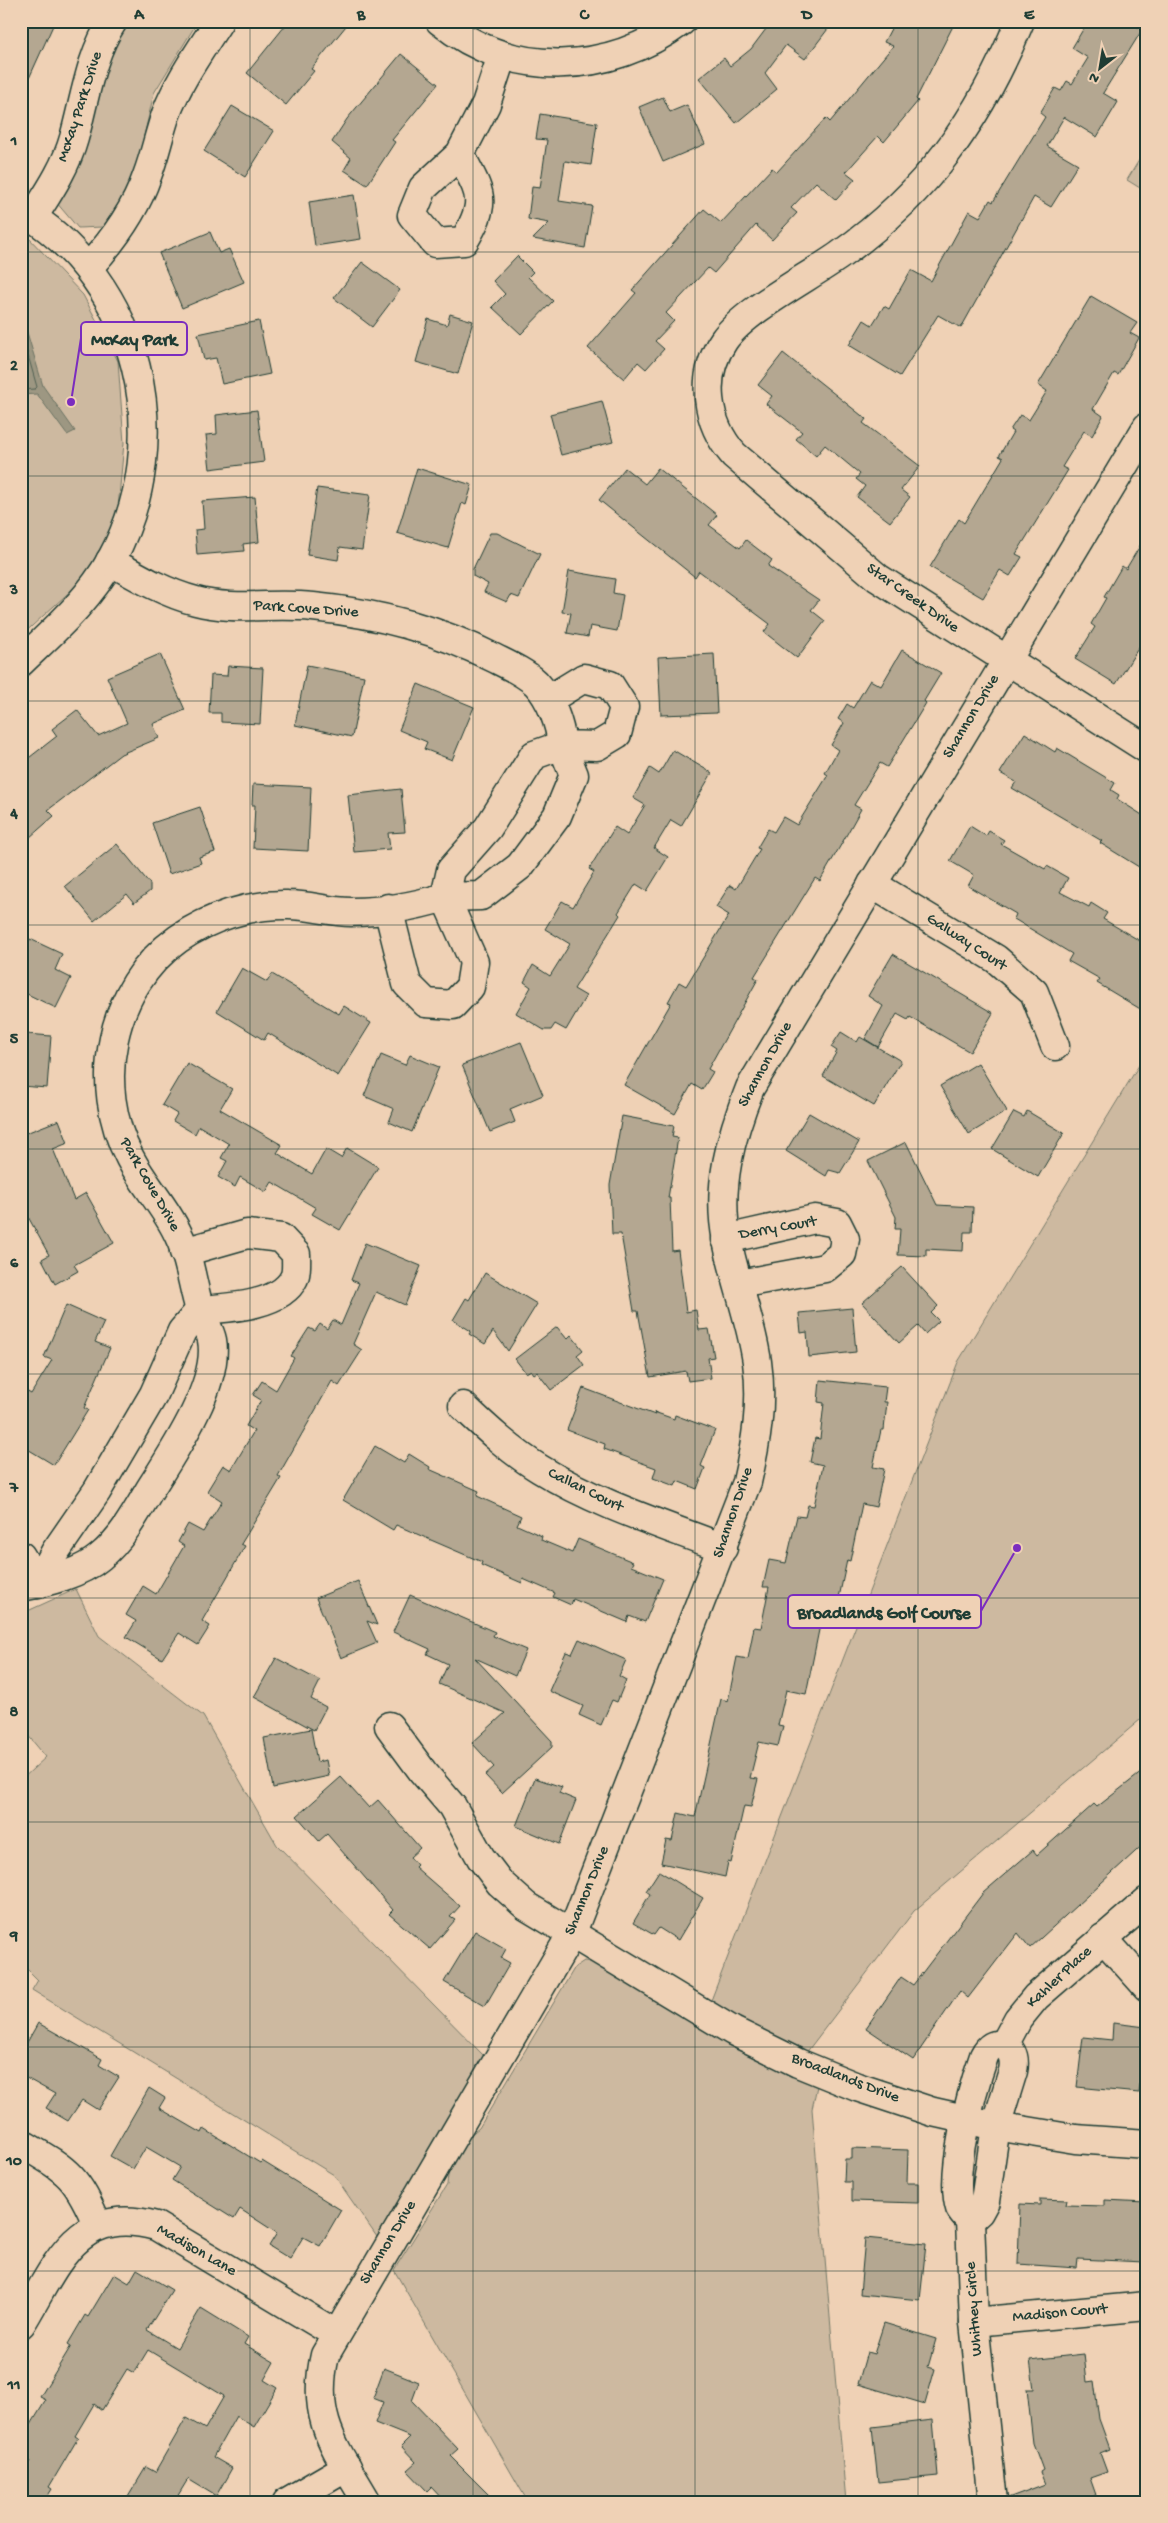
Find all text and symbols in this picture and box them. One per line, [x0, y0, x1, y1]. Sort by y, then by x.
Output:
text: A [133, 7, 145, 26]
text: B [356, 7, 366, 26]
text: C [579, 7, 590, 26]
text: D [800, 7, 813, 26]
text: E [1024, 7, 1035, 26]
north arrow [1076, 42, 1126, 92]
street label: McKay Park Drive [54, 49, 108, 165]
text: N [1086, 67, 1103, 87]
text: 1 [10, 133, 17, 152]
callout: McKay Park [81, 322, 187, 355]
text: McKay Park [91, 331, 179, 352]
text: 2 [10, 358, 18, 377]
street label: Star Creek Drive [862, 560, 963, 638]
text: 3 [9, 582, 18, 601]
street label: Park Cove Drive [252, 597, 360, 623]
street label: Shannon Drive [939, 671, 1005, 762]
text: 4 [9, 806, 18, 825]
street label: Galway Court [922, 910, 1011, 977]
street label: Shannon Drive [735, 1018, 798, 1111]
text: 5 [10, 1031, 19, 1050]
street label: Park Cove Drive [114, 1134, 184, 1236]
street label: Derry Court [737, 1213, 820, 1245]
text: 6 [10, 1255, 19, 1274]
street label: Shannon Drive [710, 1464, 759, 1561]
street label: Callan Court [544, 1465, 627, 1518]
text: 7 [9, 1480, 19, 1499]
callout: Broadlands Golf Course [788, 1595, 981, 1628]
text: Broadlands Golf Course [796, 1604, 972, 1625]
text: 8 [10, 1704, 19, 1723]
street label: Shannon Drive [561, 1843, 615, 1938]
text: 9 [9, 1928, 18, 1947]
street label: Kahler Place [1023, 1942, 1097, 2013]
street label: Broadlands Drive [787, 2049, 902, 2109]
text: 10 [5, 2153, 22, 2172]
street label: Shannon Drive [356, 2197, 422, 2288]
street label: Madison Lane [153, 2221, 240, 2282]
street label: Whitney Circle [962, 2260, 988, 2357]
street label: Madison Court [1012, 2300, 1110, 2328]
text: 11 [7, 2377, 20, 2396]

